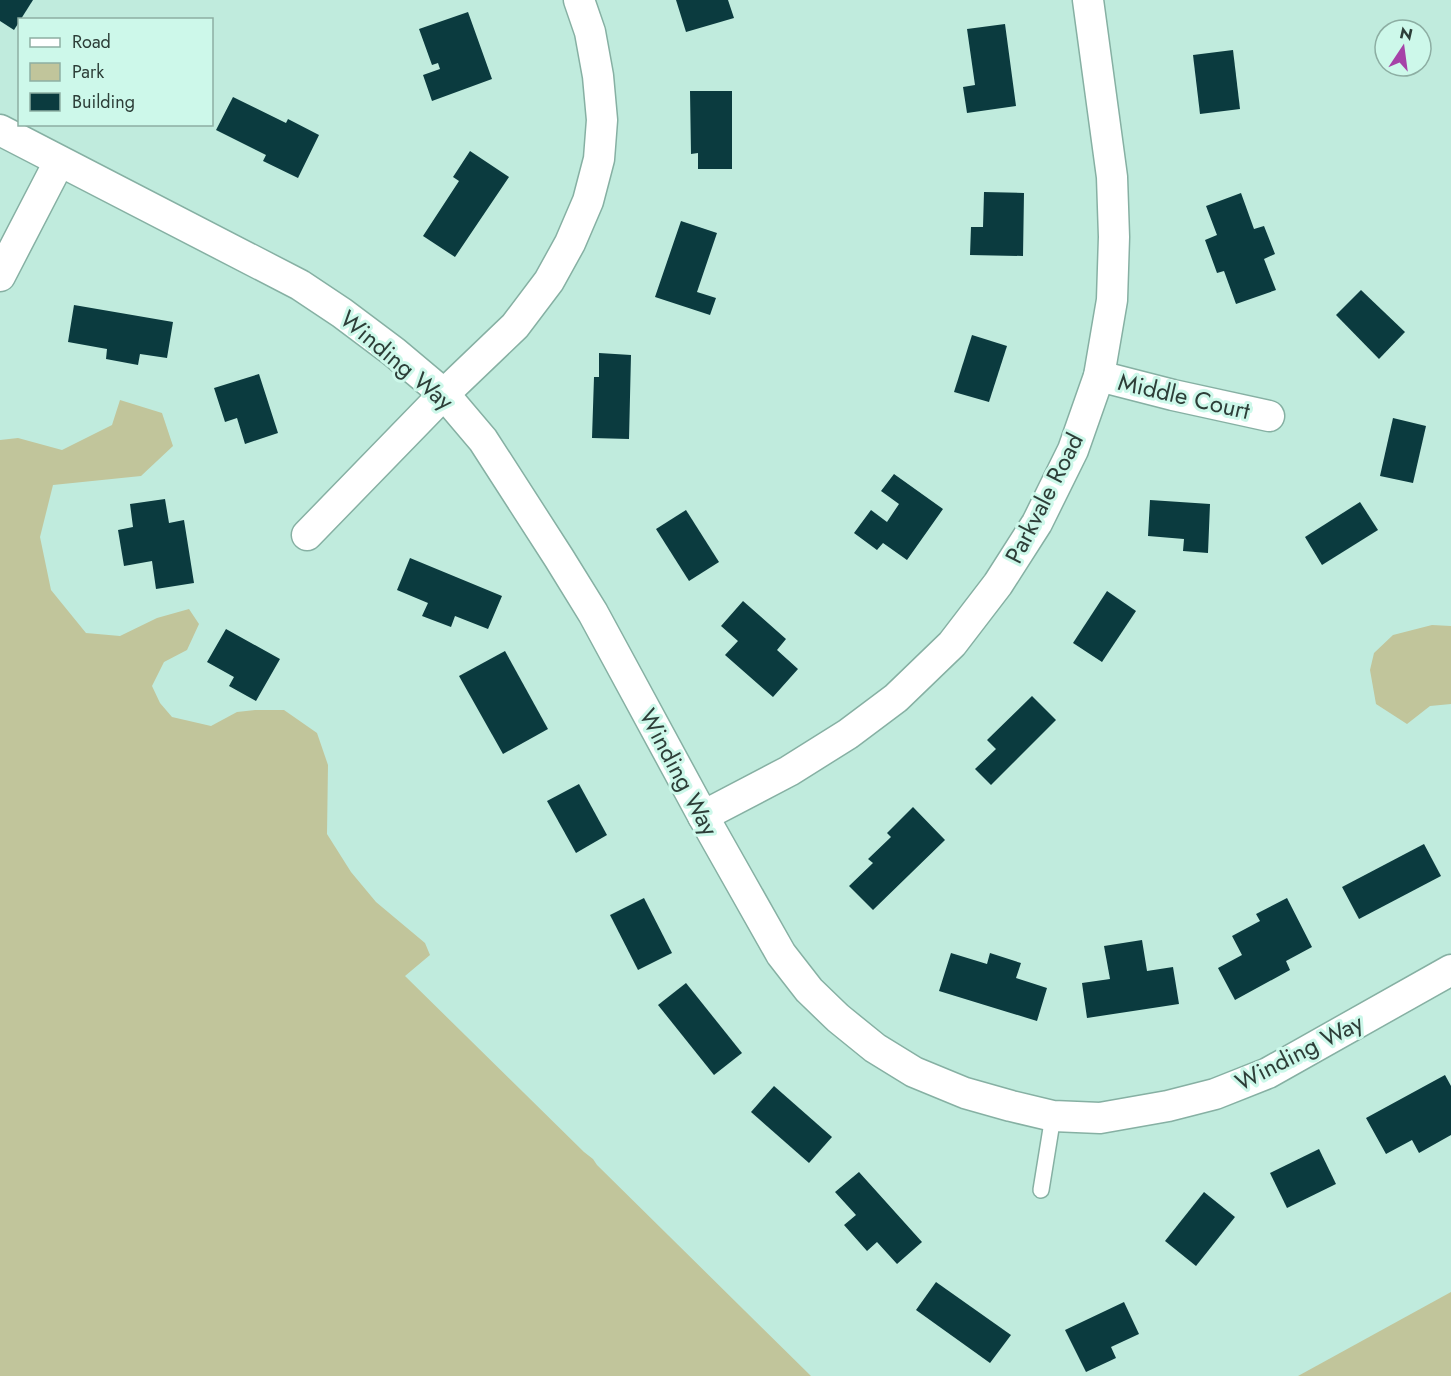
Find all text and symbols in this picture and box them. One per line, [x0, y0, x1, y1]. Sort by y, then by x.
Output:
legend [18, 18, 213, 126]
north arrow [1373, 18, 1433, 78]
text: N [1397, 21, 1415, 47]
text: Road [72, 29, 111, 55]
text: Park [72, 59, 104, 85]
text: Building [72, 89, 135, 115]
street label: Winding Way [332, 302, 462, 418]
street label: Middle Court [1115, 364, 1254, 428]
street label: Parkvale Road [996, 427, 1092, 569]
street label: Winding Way [631, 702, 727, 842]
street label: Winding Way [1229, 1005, 1369, 1099]

